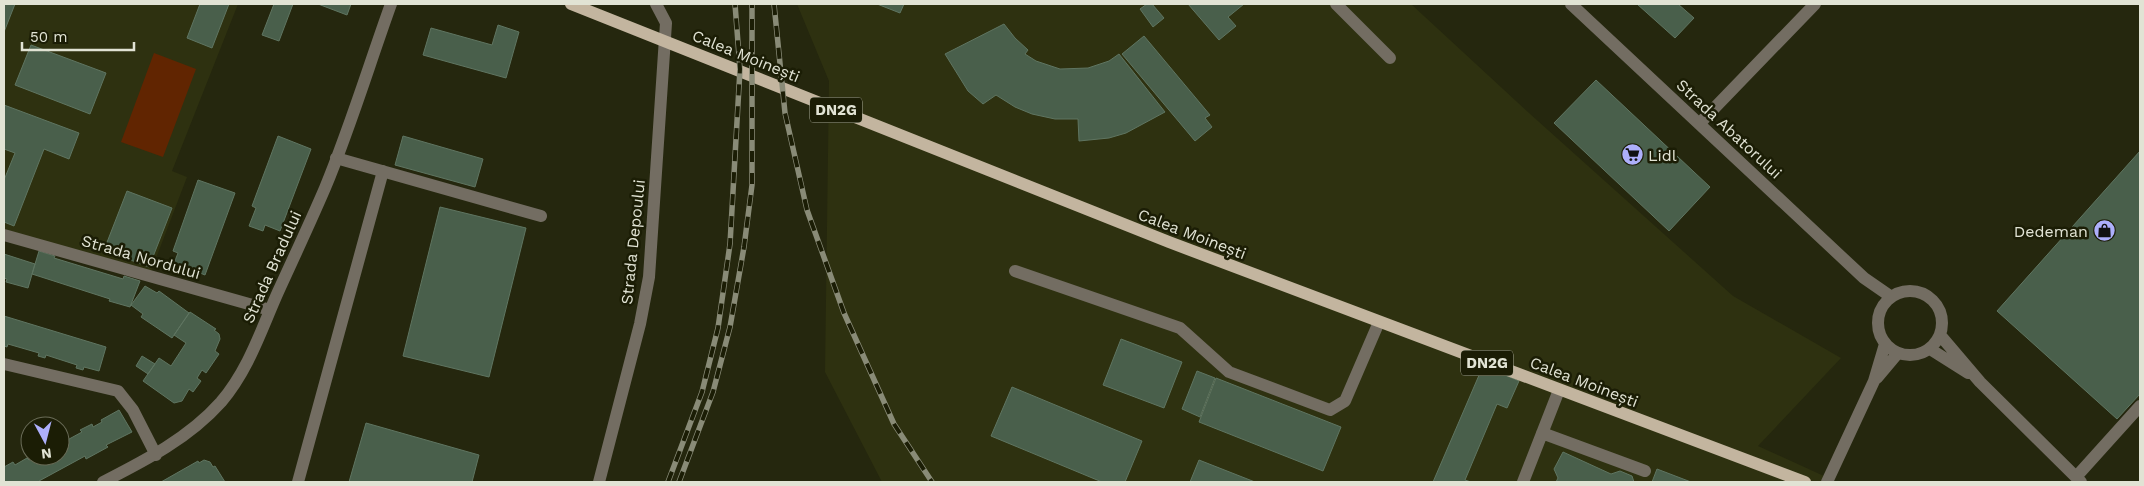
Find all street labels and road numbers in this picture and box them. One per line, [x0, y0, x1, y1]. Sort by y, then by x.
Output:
street label: Calea Moinești [689, 26, 803, 86]
street label: Strada Abatorului [1672, 75, 1786, 183]
road number: DN2G [810, 98, 862, 122]
street label: Strada Depoului [617, 178, 649, 306]
street label: Calea Moinești [1135, 205, 1249, 263]
street label: Strada Bradului [239, 208, 305, 326]
street label: Strada Nordului [79, 231, 203, 283]
road number: DN2G [1461, 350, 1513, 376]
street label: Calea Moinești [1527, 353, 1641, 411]

